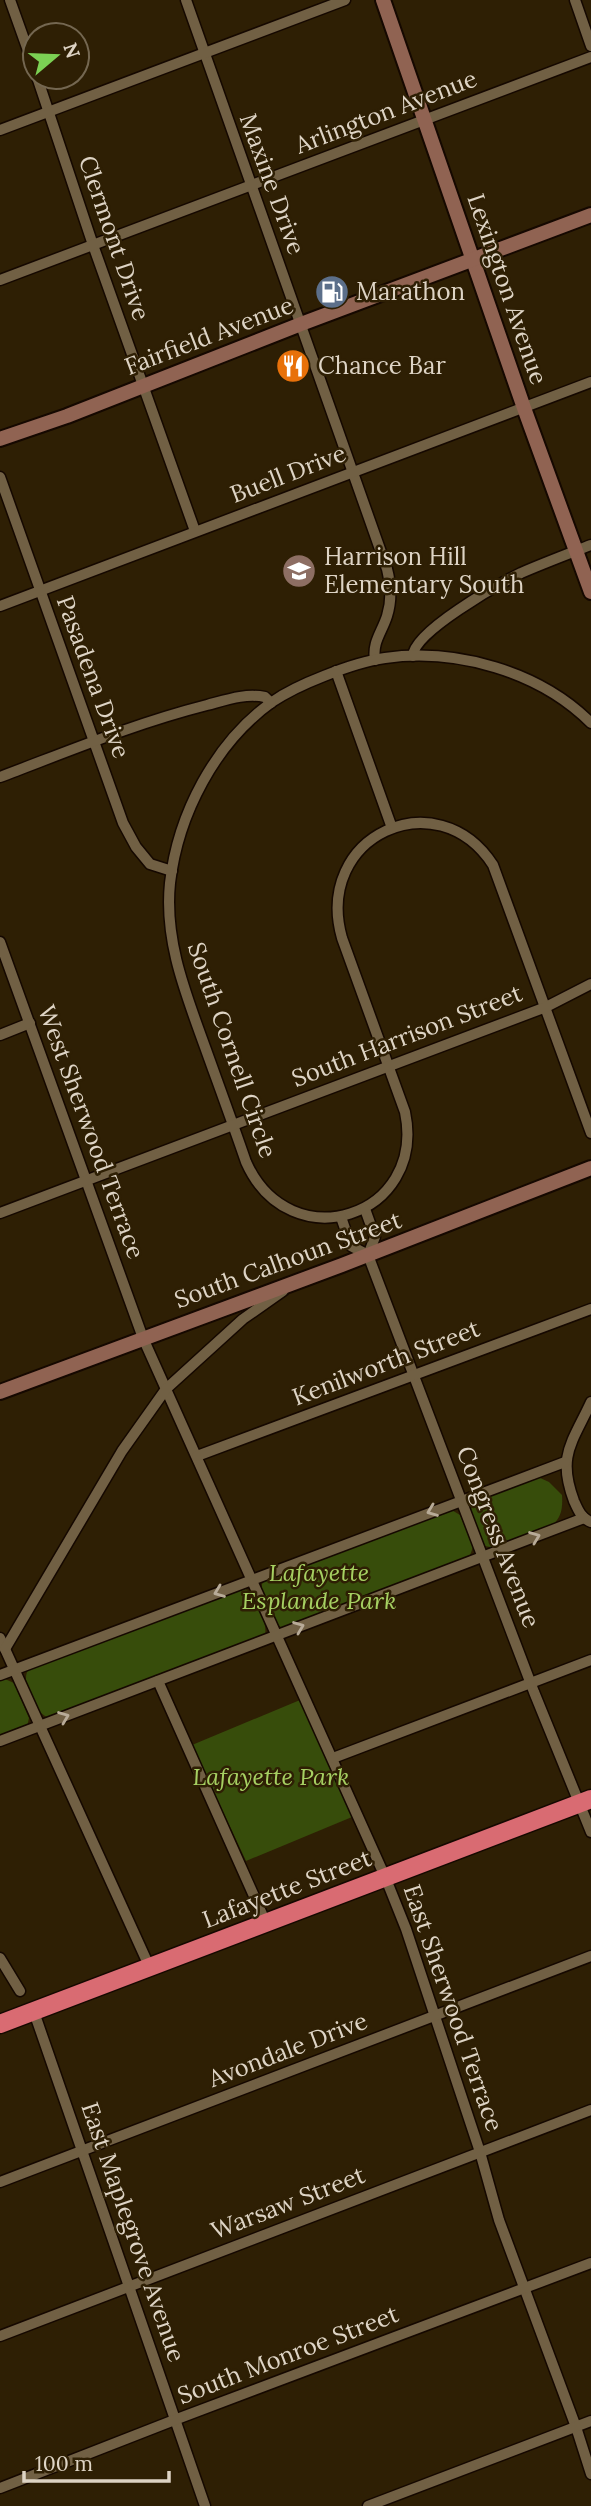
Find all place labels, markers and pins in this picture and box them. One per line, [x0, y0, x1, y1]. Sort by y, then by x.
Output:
fuel station icon: Marathon [313, 273, 351, 311]
place label: Marathon [356, 276, 465, 307]
restaurant icon: Chance Bar [274, 347, 312, 385]
place label: Chance Bar [318, 350, 446, 381]
place label: Harrison Hill Elementary South [324, 541, 524, 600]
school or university icon: Harrison Hill Elementary South [280, 552, 318, 590]

